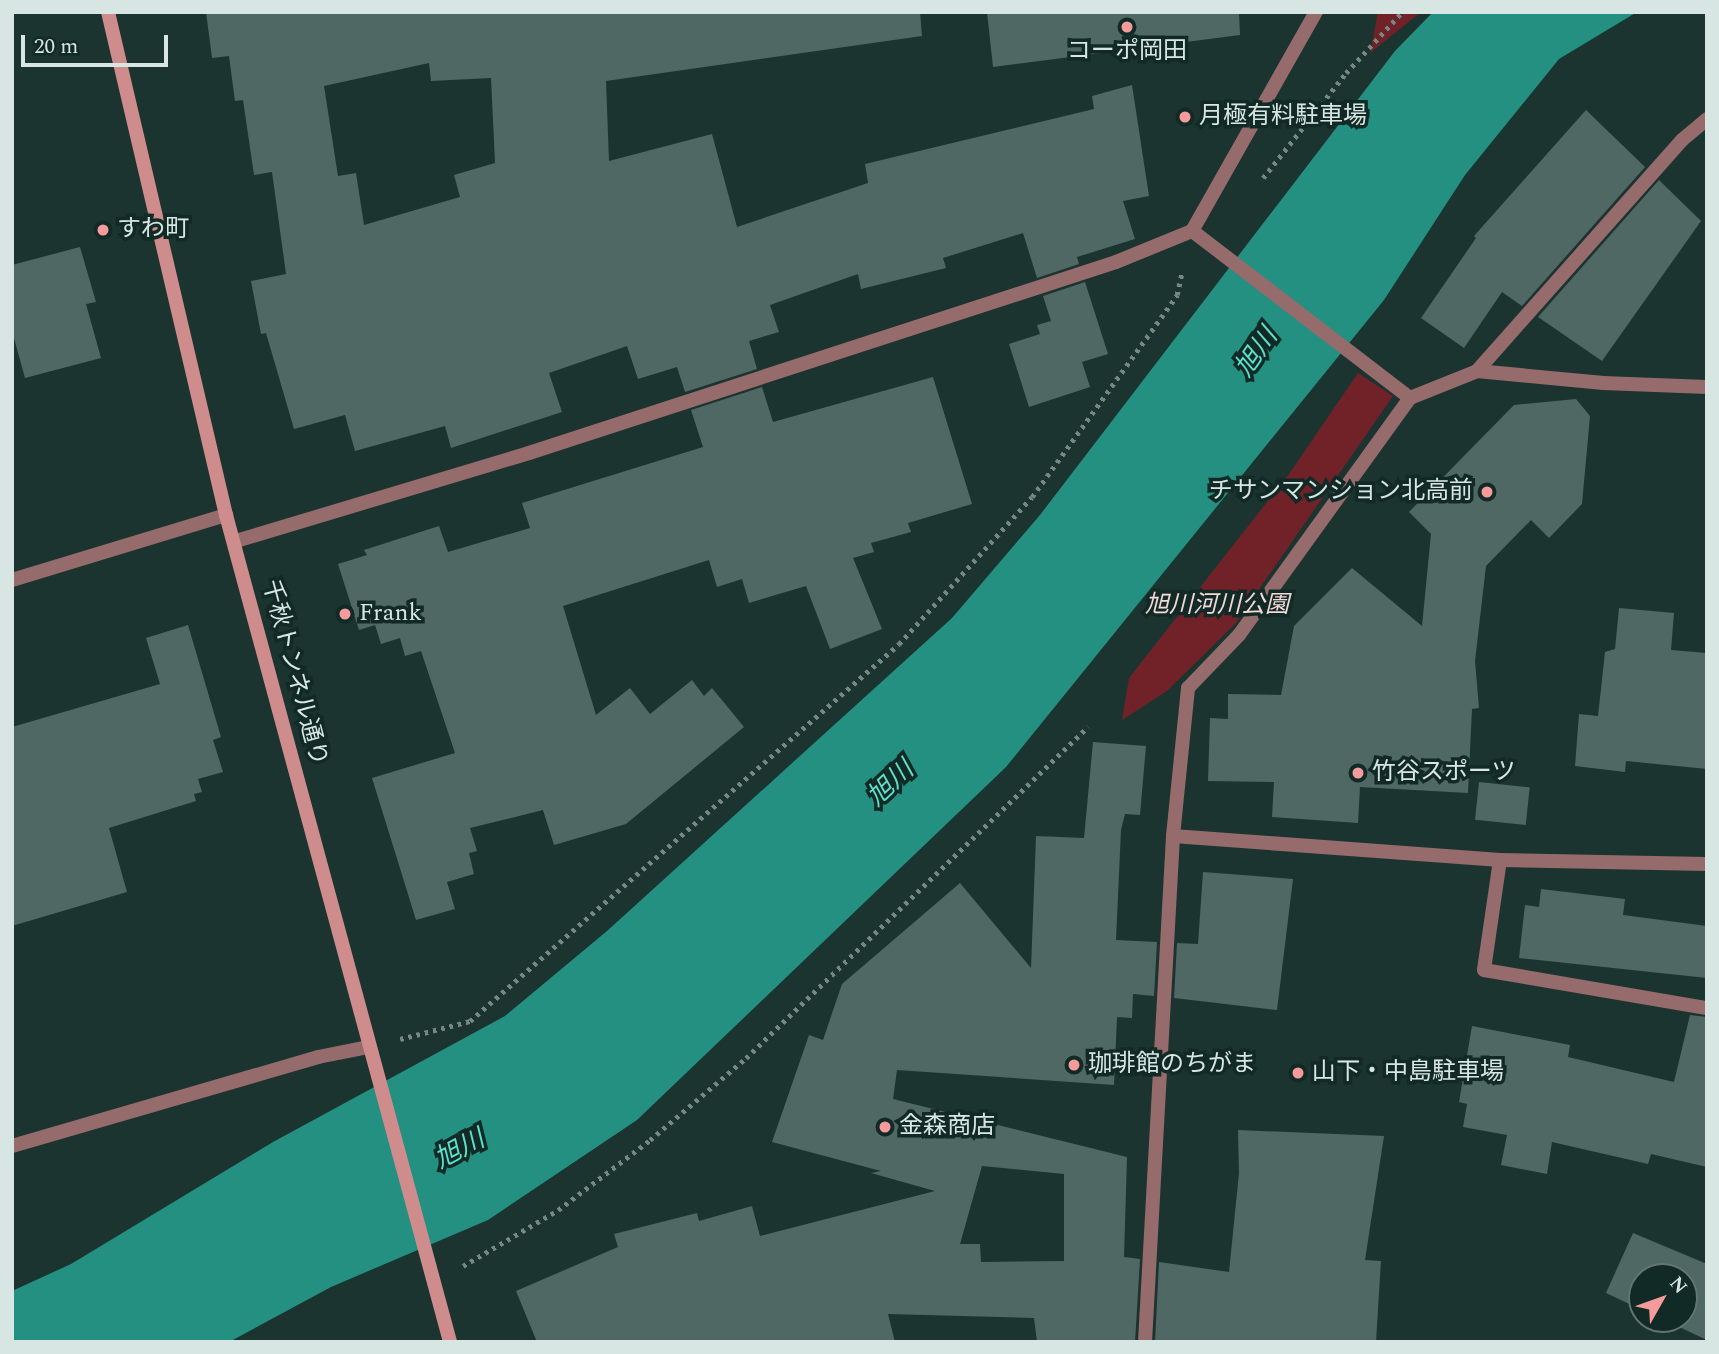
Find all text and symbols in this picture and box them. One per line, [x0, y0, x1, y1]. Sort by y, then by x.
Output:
marker: コーポ岡田 [1119, 19, 1135, 35]
scale bar [24, 21, 172, 65]
text: 20 m [34, 31, 78, 63]
place label: コーポ岡田 [1067, 38, 1187, 66]
place label: 月極有料駐車場 [1199, 103, 1367, 131]
marker: 月極有料駐車場 [1177, 109, 1193, 125]
place label: すわ町 [117, 216, 189, 244]
marker: すわ町 [95, 222, 111, 238]
water label: 旭川 [1229, 323, 1285, 383]
place label: チサンマンション北高前 [1209, 478, 1473, 506]
marker: チサンマンション北高前 [1479, 484, 1495, 500]
street label: 千秋トンネル通り [255, 577, 333, 769]
park label: 旭川河川公園 [1145, 592, 1289, 620]
place label: Frank [359, 600, 422, 628]
marker: Frank [337, 606, 353, 622]
water label: 旭川 [861, 755, 921, 813]
place label: 竹谷スポーツ [1372, 759, 1516, 787]
marker: 竹谷スポーツ [1350, 765, 1366, 781]
place label: 珈琲館のちがま [1088, 1051, 1256, 1079]
marker: 珈琲館のちがま [1066, 1057, 1082, 1073]
place label: 山下・中島駐車場 [1312, 1059, 1504, 1087]
marker: 山下・中島駐車場 [1290, 1065, 1306, 1081]
place label: 金森商店 [899, 1113, 995, 1141]
marker: 金森商店 [877, 1119, 893, 1135]
water label: 旭川 [430, 1124, 490, 1176]
north arrow [1628, 1263, 1698, 1333]
text: N [1662, 1270, 1694, 1301]

